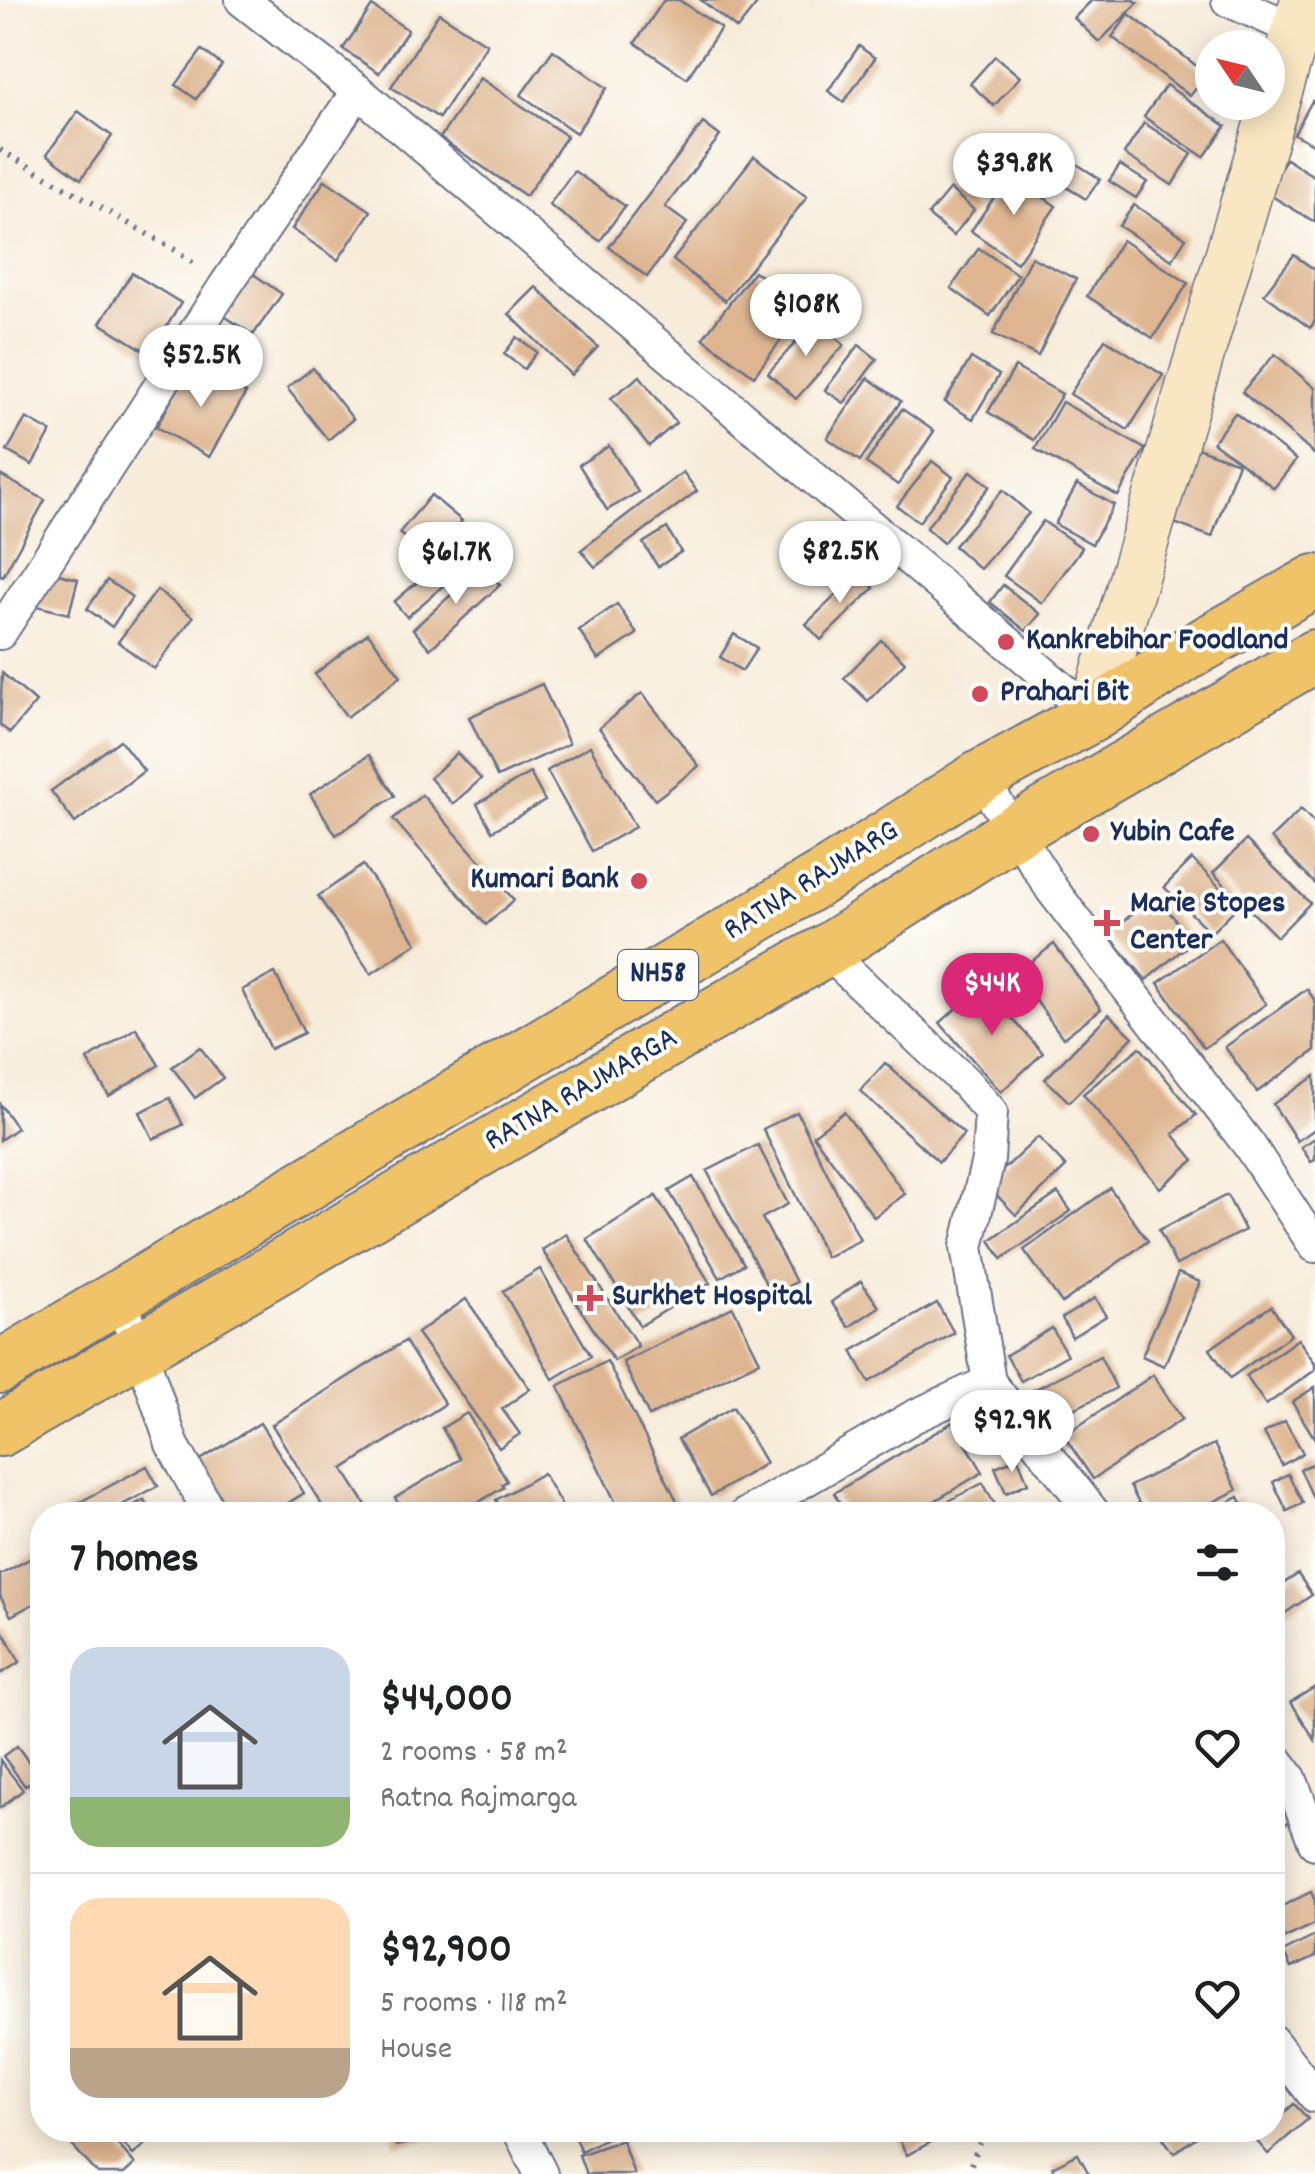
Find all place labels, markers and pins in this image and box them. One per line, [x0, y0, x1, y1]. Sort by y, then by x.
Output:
pin: $39.8K [933, 133, 1095, 218]
pin: $108K [736, 274, 876, 359]
pin: $52.5K [120, 325, 282, 410]
pin: $82.5K [759, 521, 921, 606]
pin: $61.7K [375, 522, 537, 607]
place label: Kankrebihar Foodland [1026, 619, 1288, 665]
marker: Kankrebihar Foodland [995, 631, 1017, 653]
place label: Prahari Bit [1000, 671, 1129, 717]
marker: Prahari Bit [969, 683, 991, 705]
place label: Yubin Cafe [1110, 811, 1235, 857]
marker: Yubin Cafe [1080, 823, 1102, 845]
place label: Kumari Bank [470, 858, 619, 904]
marker: Kumari Bank [628, 870, 650, 892]
place label: Marie Stopes Center [1130, 882, 1285, 965]
marker: Marie Stopes Center [1094, 910, 1120, 936]
pin: $44K [933, 953, 1051, 1038]
place label: Surkhet Hospital [612, 1275, 812, 1321]
marker: Surkhet Hospital [577, 1285, 603, 1311]
pin: $92.9K [931, 1390, 1093, 1475]

